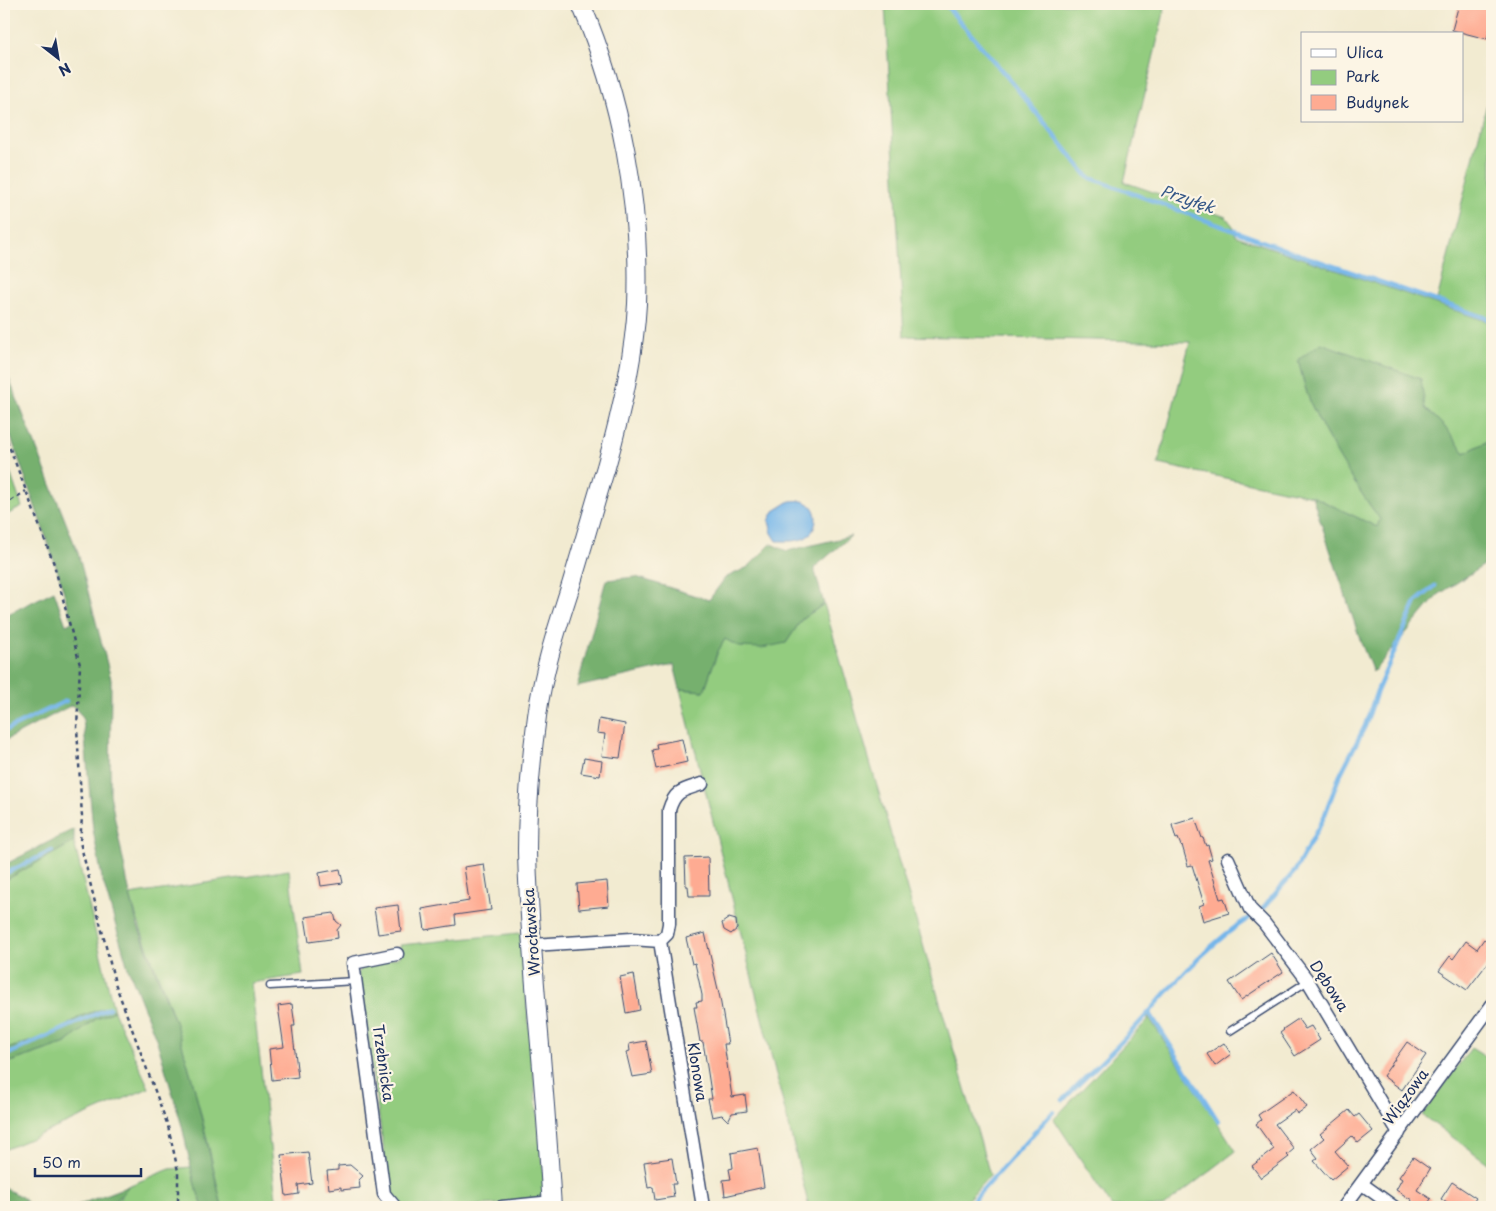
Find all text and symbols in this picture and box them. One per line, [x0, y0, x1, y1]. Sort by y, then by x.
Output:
north arrow [32, 32, 82, 82]
legend [1301, 32, 1464, 122]
text: Ulica [1346, 40, 1384, 63]
text: N [55, 58, 75, 81]
text: Park [1346, 64, 1380, 87]
text: Budynek [1346, 90, 1409, 113]
water label: Przyłęk [1158, 178, 1220, 219]
street label: Wrocławska [516, 887, 545, 977]
street label: Dębowa [1305, 955, 1356, 1016]
street label: Trzebnicka [368, 1023, 401, 1103]
street label: Klonowa [682, 1040, 715, 1104]
street label: Wiązowa [1376, 1063, 1434, 1129]
scale bar [35, 1146, 141, 1178]
text: 50 m [42, 1150, 81, 1173]

